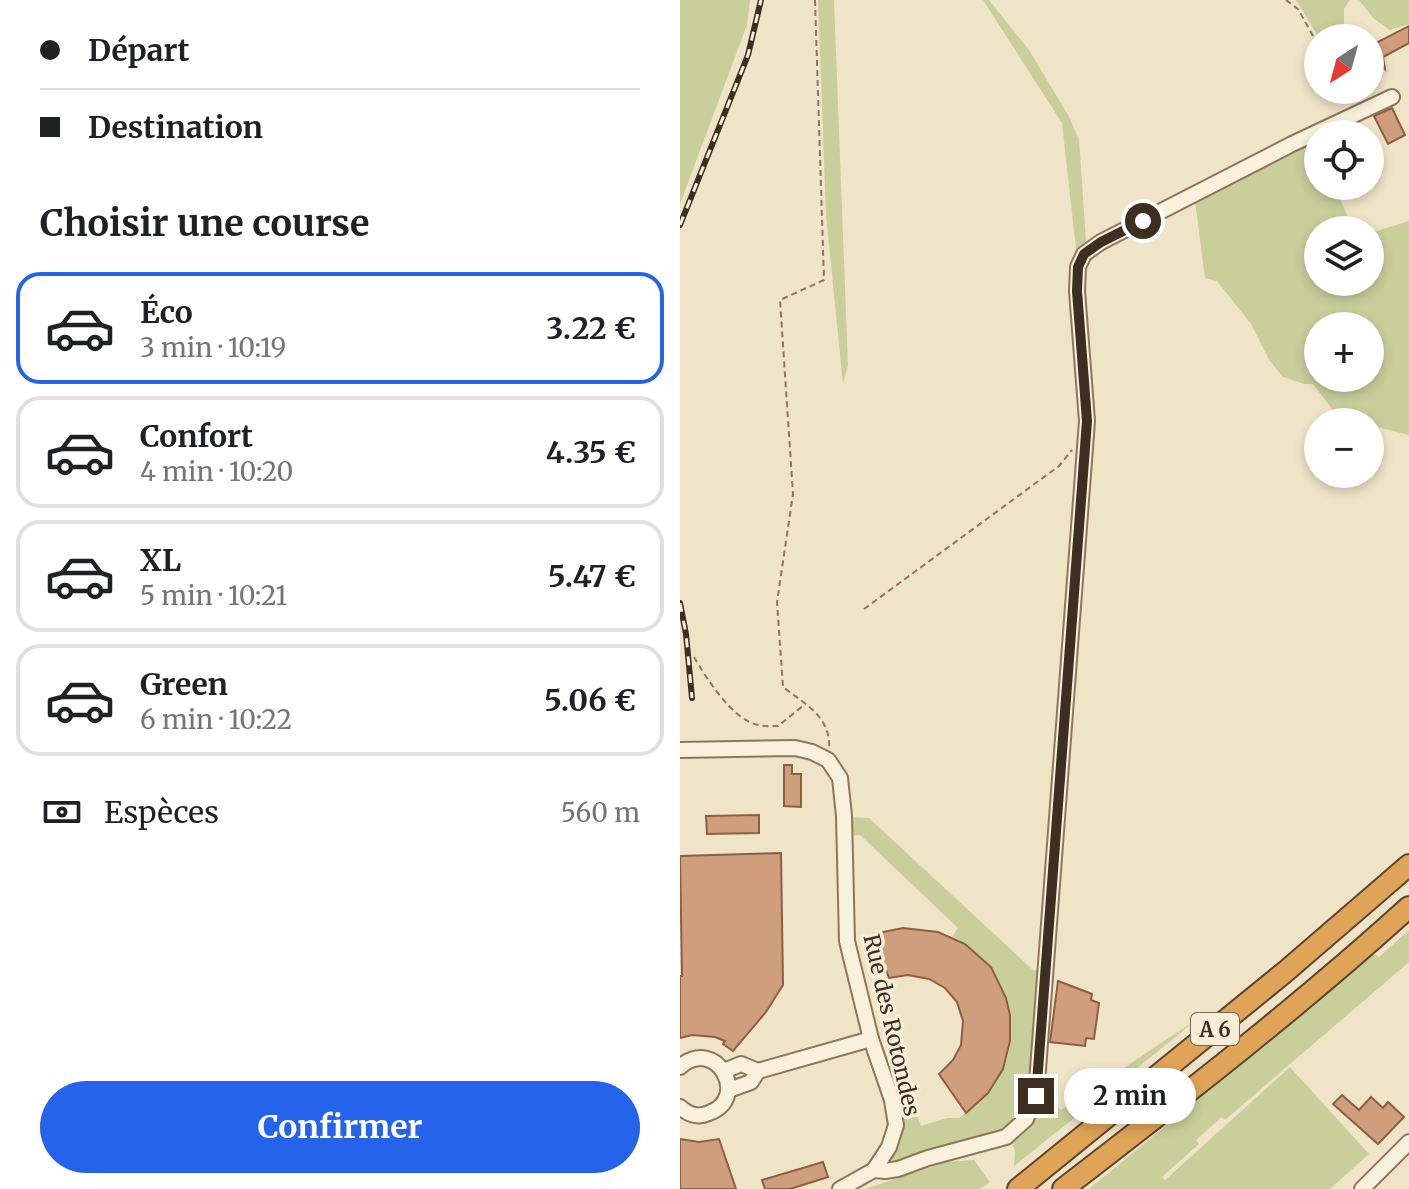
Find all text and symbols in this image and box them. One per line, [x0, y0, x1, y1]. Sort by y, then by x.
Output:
north arrow [1304, 24, 1384, 104]
map controls [1304, 24, 1384, 488]
text: Départ [88, 31, 190, 69]
text: Destination [88, 108, 263, 146]
button: locate [1304, 120, 1384, 200]
text: Choisir une course [40, 201, 369, 246]
route start [1125, 203, 1161, 239]
button: layers [1304, 216, 1384, 296]
icon: car [44, 292, 116, 364]
text: Éco [140, 293, 193, 331]
text: 3.22 € [546, 309, 636, 347]
button: + [1304, 312, 1384, 392]
text: 3 min · 10:19 [140, 331, 286, 364]
button: − [1304, 408, 1384, 488]
icon: car [44, 416, 116, 488]
text: Confort [140, 417, 253, 455]
text: 4.35 € [546, 433, 636, 471]
text: 4 min · 10:20 [140, 455, 293, 488]
icon: car [44, 540, 116, 612]
text: XL [140, 541, 181, 579]
text: 5.47 € [548, 557, 636, 595]
text: 5 min · 10:21 [140, 579, 287, 612]
icon: car [44, 664, 116, 736]
text: Green [140, 665, 228, 703]
text: 5.06 € [544, 681, 636, 719]
text: 6 min · 10:22 [140, 703, 292, 736]
icon: cash [40, 790, 84, 834]
text: Espèces [104, 793, 219, 831]
text: 560 m [561, 796, 640, 829]
street label: Rue des Rotondes [857, 931, 927, 1119]
road number: A 6 [1191, 1013, 1239, 1045]
callout: 2 min [1064, 1068, 1196, 1124]
route end [1018, 1078, 1054, 1114]
text: 2 min [1093, 1079, 1167, 1112]
button: Confirmer [40, 1081, 640, 1173]

